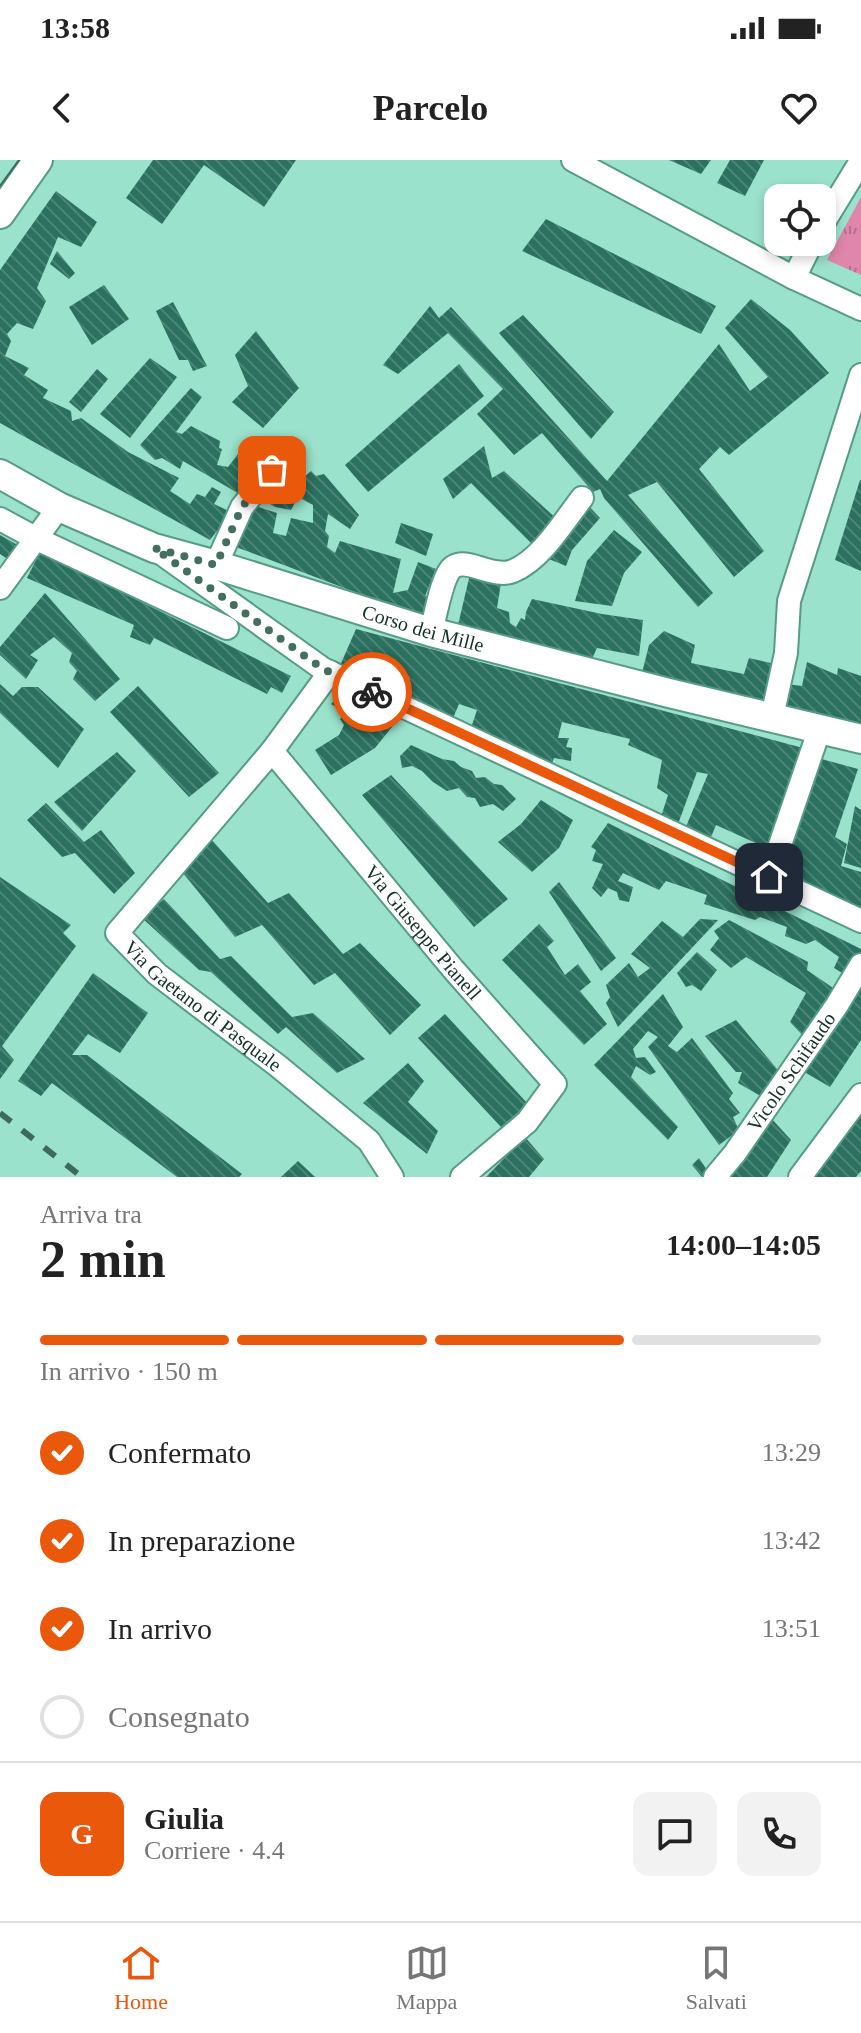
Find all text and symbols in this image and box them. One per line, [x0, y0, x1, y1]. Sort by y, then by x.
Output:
text: 13:58 [40, 11, 110, 44]
icon: back [40, 86, 84, 130]
icon: heart [777, 86, 821, 130]
text: Parcelo [373, 88, 488, 128]
map controls [764, 184, 836, 256]
button: locate [764, 184, 836, 256]
pin [238, 436, 306, 504]
icon: bag [250, 448, 294, 492]
street label: Corso dei Mille [360, 600, 486, 656]
courier [332, 652, 412, 732]
icon: bike [350, 670, 394, 714]
pin [735, 843, 803, 911]
icon: home [747, 855, 791, 899]
street label: Via Giuseppe Pianell [360, 861, 486, 1004]
street label: Via Gaetano di Pasquale [120, 936, 286, 1076]
street label: Vicolo Schifaudo [742, 1008, 840, 1135]
text: Arriva tra [40, 1200, 142, 1229]
text: 14:00–14:05 [666, 1228, 821, 1261]
text: 2 min [40, 1231, 166, 1288]
text: In arrivo · 150 m [40, 1357, 218, 1386]
icon: check [40, 1431, 84, 1475]
text: Confermato [108, 1436, 251, 1469]
text: 13:29 [762, 1438, 821, 1467]
icon: check [40, 1519, 84, 1563]
text: In preparazione [108, 1524, 295, 1557]
text: 13:42 [762, 1526, 821, 1555]
icon: check [40, 1607, 84, 1651]
text: In arrivo [108, 1612, 212, 1645]
text: 13:51 [762, 1614, 821, 1643]
text: Consegnato [108, 1700, 250, 1733]
button: chat [633, 1792, 717, 1876]
button: phone [737, 1792, 821, 1876]
text: Giulia [144, 1802, 224, 1835]
text: G [70, 1817, 94, 1850]
text: Corriere · 4.4 [144, 1836, 285, 1865]
tab: Home [114, 1941, 168, 2015]
tab: Mappa [396, 1941, 457, 2015]
tab: Salvati [686, 1941, 747, 2015]

